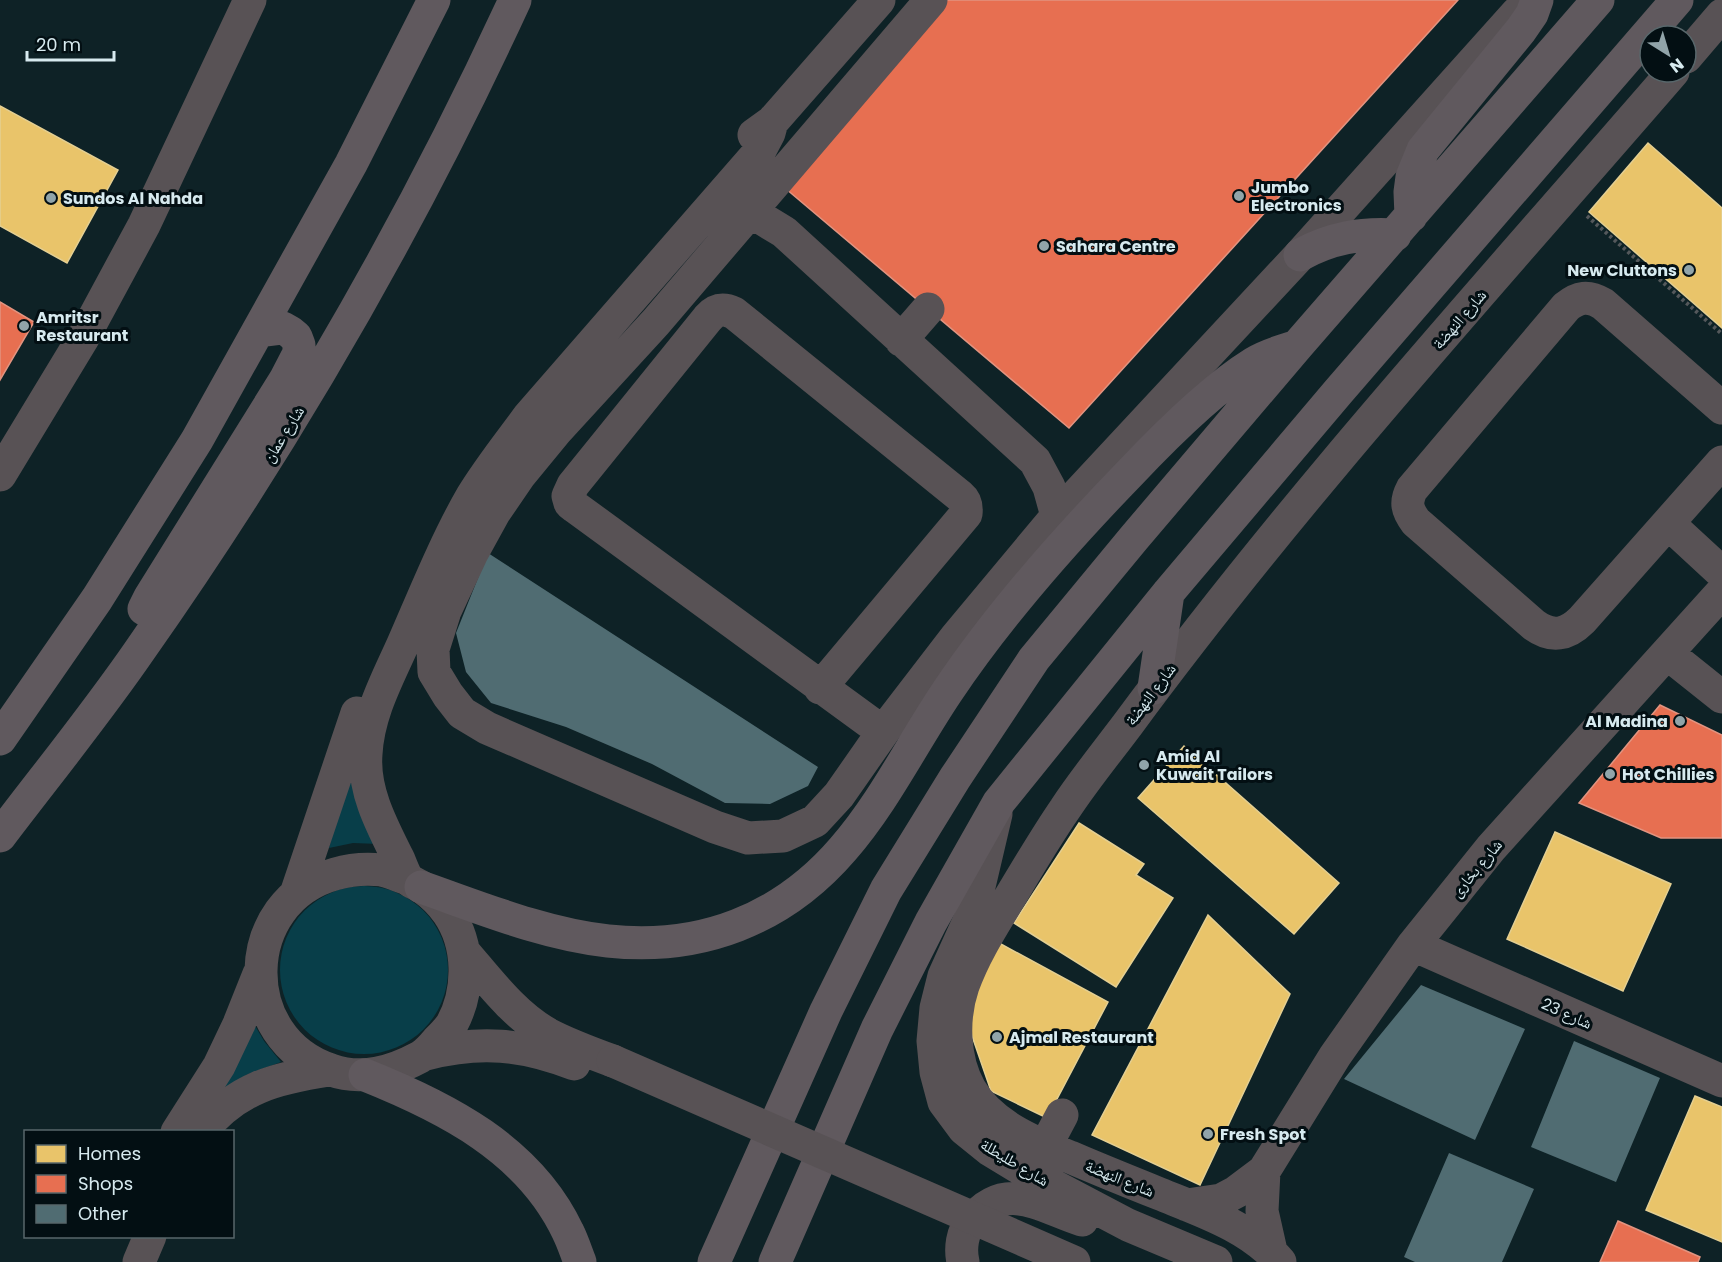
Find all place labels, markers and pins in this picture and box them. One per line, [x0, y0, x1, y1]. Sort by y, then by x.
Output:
place label: Jumbo Electronics [1251, 176, 1342, 217]
place label: Sundos Al Nahda [63, 187, 203, 210]
marker: Jumbo Electronics [1232, 189, 1246, 203]
marker: Sundos Al Nahda [44, 191, 58, 205]
place label: Sahara Centre [1056, 235, 1176, 258]
marker: Sahara Centre [1037, 239, 1051, 253]
place label: New Cluttons [1567, 259, 1677, 282]
marker: New Cluttons [1682, 263, 1696, 277]
place label: Amritsr Restaurant [36, 306, 128, 347]
marker: Amritsr Restaurant [17, 319, 31, 333]
place label: Al Madina [1585, 710, 1668, 733]
marker: Al Madina [1673, 714, 1687, 728]
place label: Amid Al Kuwait Tailors [1156, 745, 1273, 786]
marker: Amid Al Kuwait Tailors [1137, 758, 1151, 772]
place label: Hot Chillies [1622, 763, 1714, 786]
marker: Hot Chillies [1603, 767, 1617, 781]
place label: Ajmal Restaurant [1009, 1026, 1154, 1049]
marker: Ajmal Restaurant [990, 1030, 1004, 1044]
place label: Fresh Spot [1220, 1123, 1306, 1146]
marker: Fresh Spot [1201, 1127, 1215, 1141]

